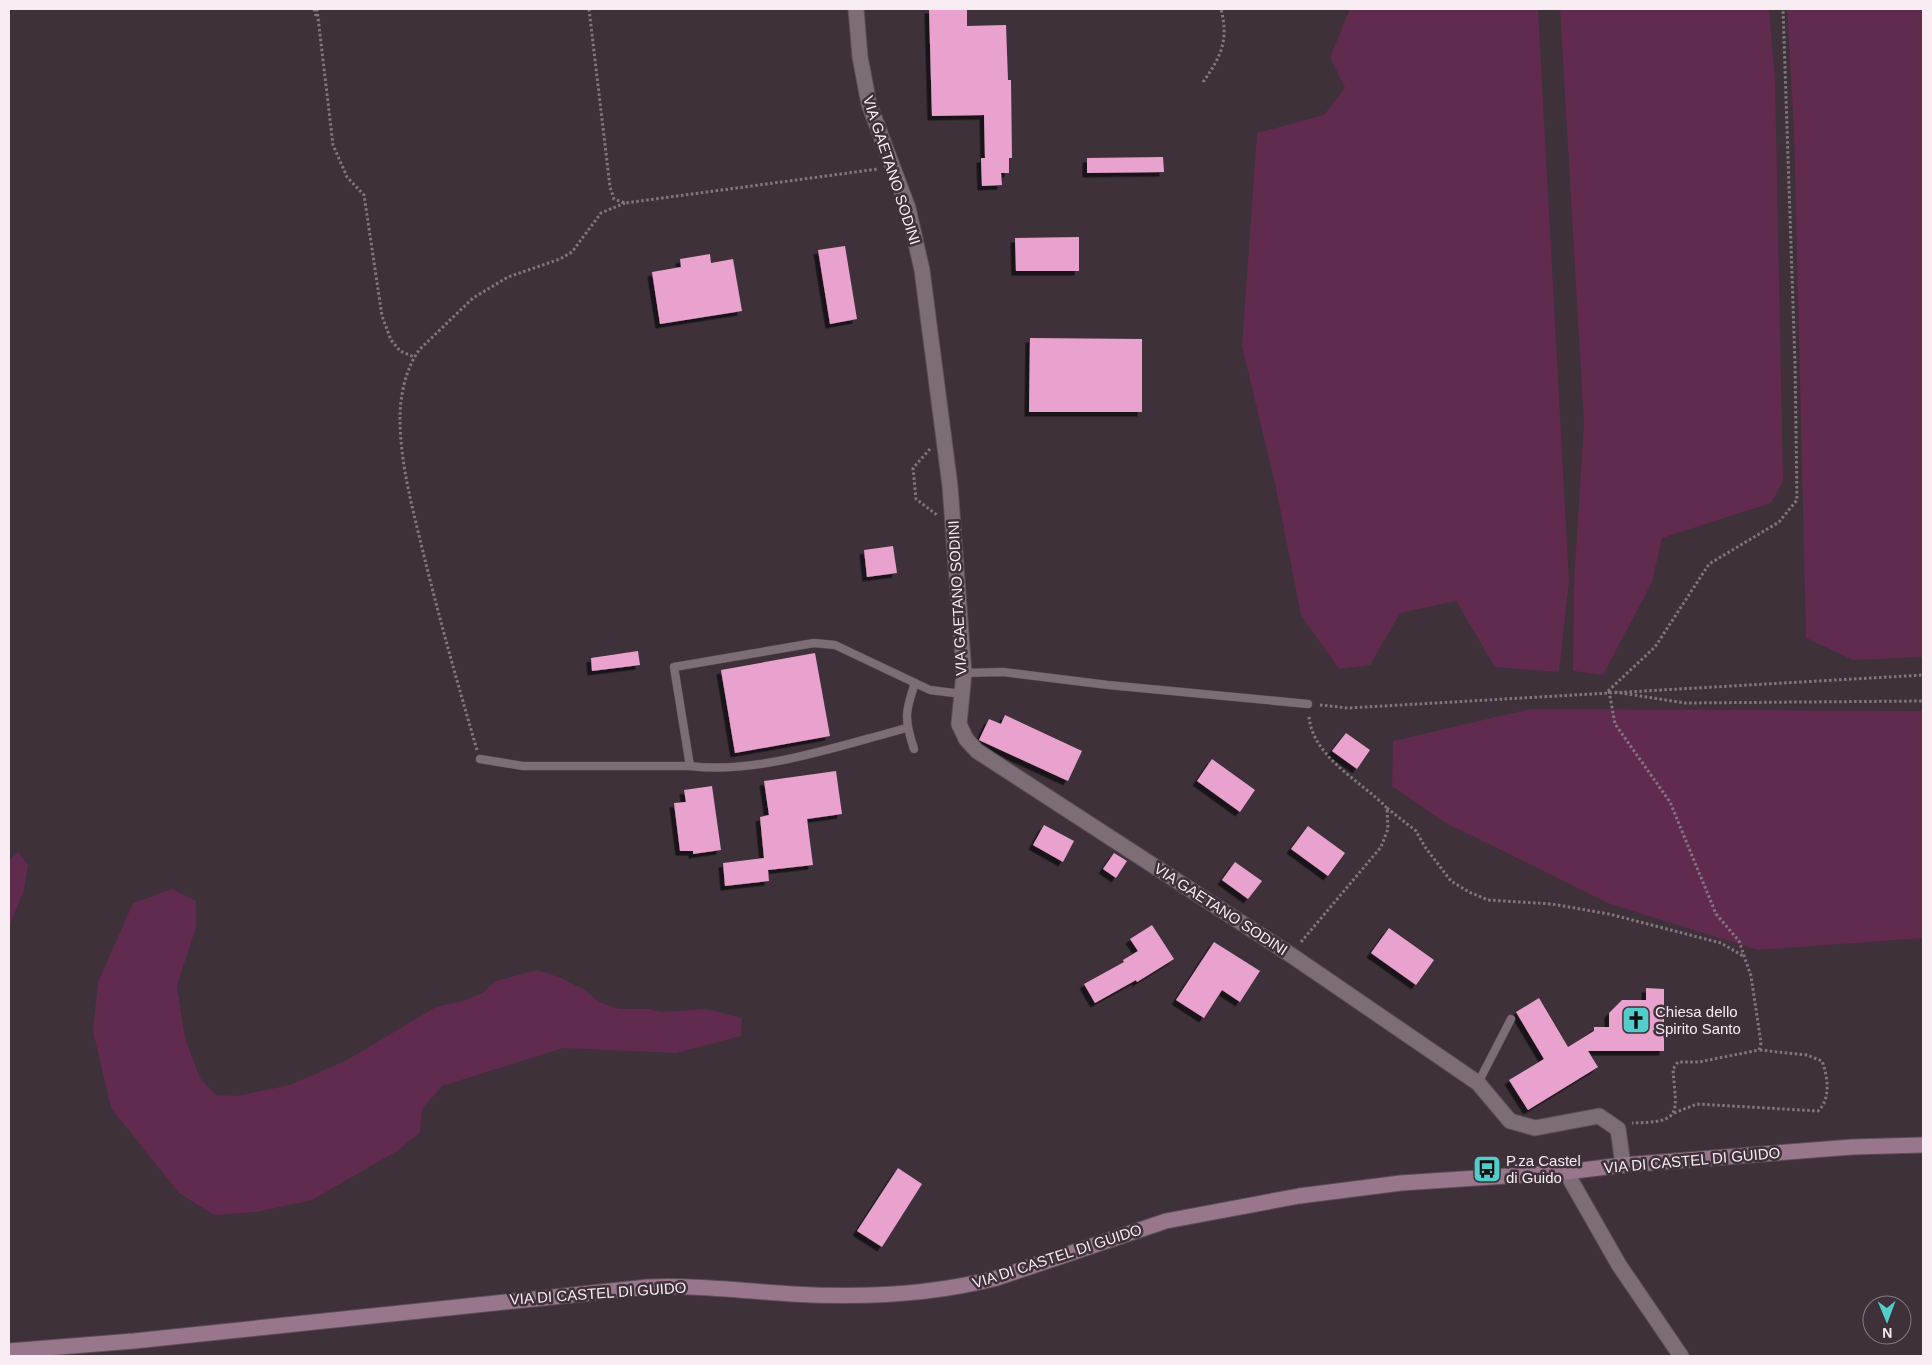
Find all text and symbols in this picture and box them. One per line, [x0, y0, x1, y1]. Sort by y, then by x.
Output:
street label: VIA GAETANO SODINI [860, 93, 924, 247]
street label: VIA GAETANO SODINI [944, 520, 970, 676]
street label: VIA GAETANO SODINI [1151, 860, 1291, 958]
place label: Chiesa dello Spirito Santo [1655, 1003, 1741, 1037]
church icon: Chiesa dello Spirito Santo [1621, 1005, 1651, 1035]
street label: VIA DI CASTEL DI GUIDO [1603, 1144, 1781, 1176]
place label: P.za Castel di Guido [1506, 1152, 1581, 1186]
bus stop icon: P.za Castel di Guido [1472, 1154, 1502, 1184]
street label: VIA DI CASTEL DI GUIDO [970, 1221, 1144, 1291]
street label: VIA DI CASTEL DI GUIDO [509, 1278, 687, 1308]
north arrow [1862, 1295, 1912, 1345]
text: N [1882, 1325, 1892, 1341]

